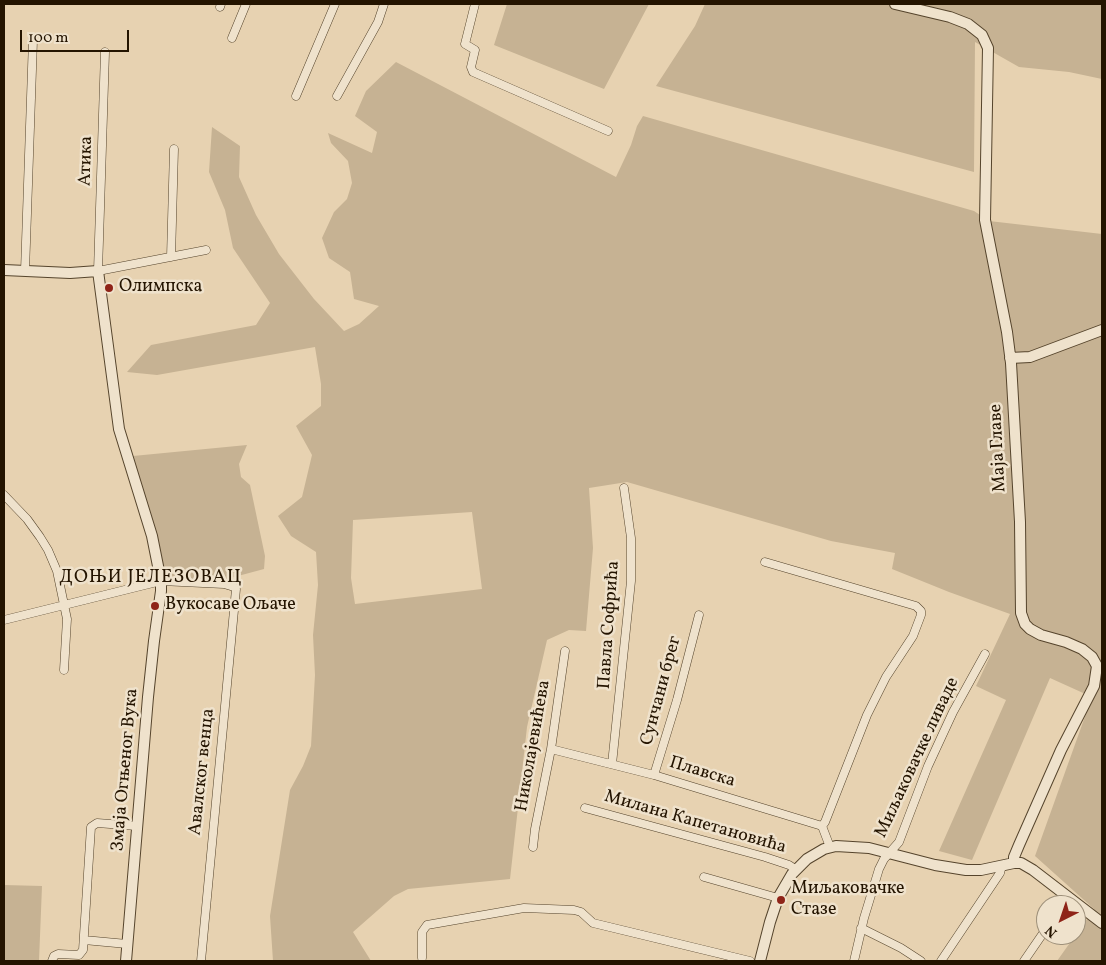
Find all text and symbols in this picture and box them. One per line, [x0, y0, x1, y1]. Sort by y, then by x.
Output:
scale bar [22, 20, 131, 52]
text: 100 m [28, 28, 68, 49]
street label: Атика [75, 136, 99, 186]
place label: Олимпска [119, 277, 202, 299]
marker: Олимпска [103, 282, 115, 294]
street label: Маја Главе [986, 403, 1012, 493]
street label: Павла Софрића [595, 560, 625, 690]
district label: ДОЊИ ЈЕЛЕЗОВАЦ [57, 568, 245, 590]
place label: Вукосаве Ољаче [165, 595, 296, 617]
marker: Вукосаве Ољаче [149, 600, 161, 612]
street label: Сунчани брег [637, 634, 687, 748]
street label: Миљаковачке ливаде [871, 674, 965, 842]
street label: Николајевићева [512, 679, 556, 813]
street label: Змаја Огњеног Вука [108, 688, 144, 852]
street label: Авалског венца [186, 707, 220, 837]
street label: Плавска [666, 753, 738, 793]
street label: Милана Капетановића [601, 787, 789, 859]
place label: Миљаковачке Стазе [791, 879, 905, 922]
marker: Миљаковачке Стазе [775, 894, 787, 906]
north arrow [1036, 895, 1086, 945]
text: N [1041, 920, 1062, 941]

